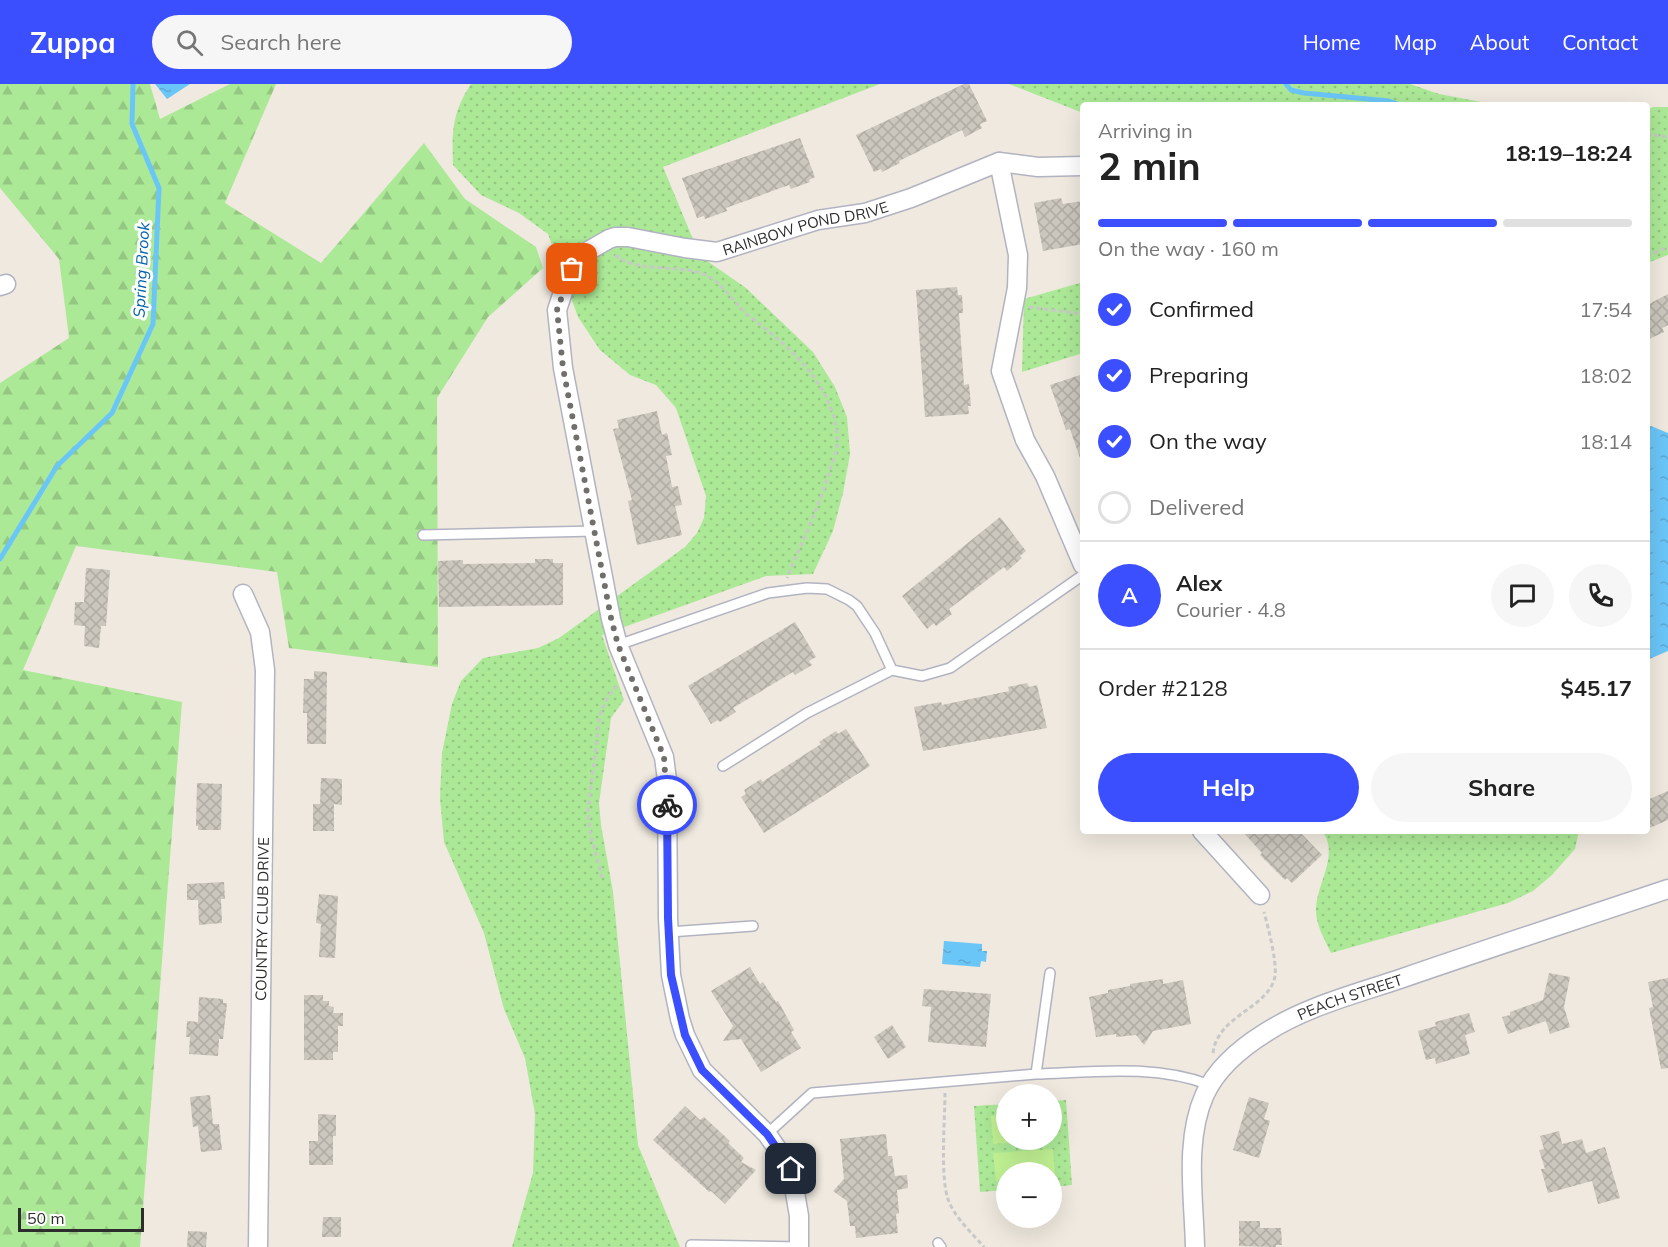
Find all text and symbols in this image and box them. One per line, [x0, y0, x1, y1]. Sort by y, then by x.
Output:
search box [152, 15, 572, 69]
text: Zuppa [30, 25, 116, 60]
icon: search [173, 26, 206, 59]
text: Search here [221, 28, 341, 56]
text: Home [1303, 29, 1361, 55]
text: Map [1394, 29, 1437, 55]
text: About [1470, 29, 1529, 55]
text: Contact [1562, 29, 1638, 55]
text: Arriving in [1098, 118, 1193, 143]
text: 18:19–18:24 [1504, 139, 1632, 167]
text: 2 min [1098, 141, 1201, 190]
street label: RAINBOW POND DRIVE [720, 197, 891, 259]
water label: Spring Brook [129, 221, 154, 318]
text: On the way · 160 m [1098, 236, 1279, 261]
pin [546, 243, 597, 294]
icon: bag [555, 252, 588, 285]
icon: check [1098, 293, 1131, 326]
text: Confirmed [1149, 295, 1254, 323]
text: 17:54 [1579, 297, 1632, 322]
icon: check [1098, 359, 1131, 392]
text: Preparing [1149, 361, 1249, 389]
text: 18:02 [1579, 363, 1632, 388]
icon: check [1098, 425, 1131, 458]
text: On the way [1149, 427, 1267, 455]
text: 18:14 [1579, 429, 1632, 454]
text: Delivered [1149, 493, 1244, 521]
button: chat [1491, 564, 1554, 627]
button: phone [1569, 564, 1632, 627]
text: Alex [1176, 569, 1222, 597]
text: A [1121, 581, 1138, 609]
text: Courier · 4.8 [1176, 597, 1286, 622]
text: Order #2128 [1098, 674, 1228, 702]
text: $45.17 [1561, 674, 1632, 702]
button: Help [1098, 753, 1359, 822]
button: Share [1371, 753, 1632, 822]
courier [637, 775, 697, 835]
icon: bike [651, 789, 684, 822]
street label: COUNTRY CLUB DRIVE [251, 837, 273, 1001]
street label: PEACH STREET [1294, 969, 1405, 1024]
map controls [996, 1084, 1062, 1228]
button: + [996, 1084, 1062, 1150]
pin [765, 1143, 816, 1194]
icon: home [774, 1152, 807, 1185]
button: − [996, 1162, 1062, 1228]
scale bar [18, 1205, 144, 1232]
text: 50 m [27, 1208, 64, 1228]

